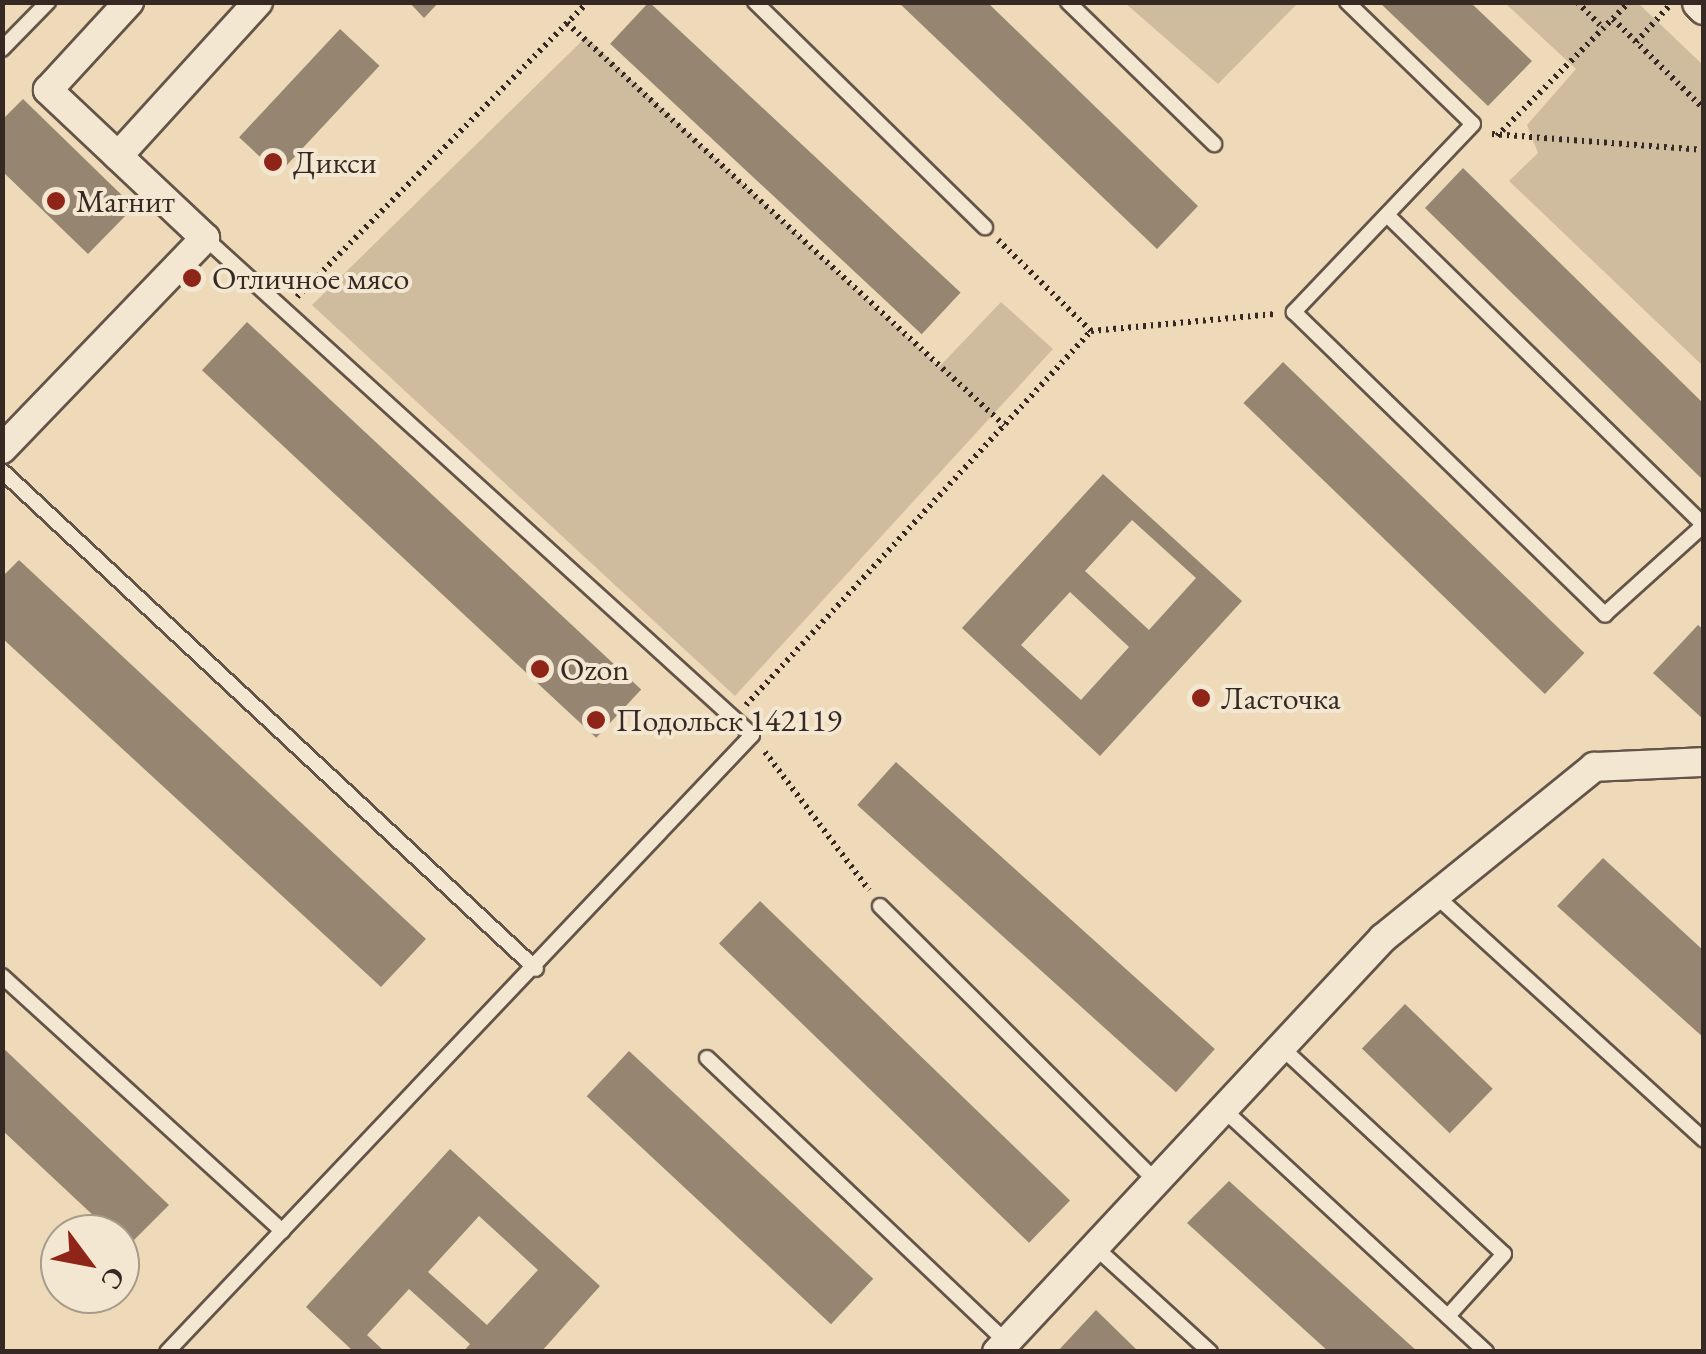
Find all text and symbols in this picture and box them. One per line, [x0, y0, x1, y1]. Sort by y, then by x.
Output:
place label: Дикси [293, 143, 377, 181]
marker: Дикси [262, 151, 284, 173]
place label: Магнит [76, 182, 175, 220]
marker: Магнит [45, 190, 67, 212]
place label: Отличное мясо [212, 259, 409, 297]
marker: Отличное мясо [181, 267, 203, 289]
place label: Ozon [560, 650, 629, 688]
marker: Ozon [529, 658, 551, 680]
place label: Ласточка [1221, 679, 1340, 717]
marker: Ласточка [1190, 687, 1212, 709]
place label: Подольск 142119 [616, 701, 842, 739]
marker: Подольск 142119 [585, 709, 607, 731]
north arrow [40, 1214, 140, 1314]
text: С [93, 1261, 134, 1297]

